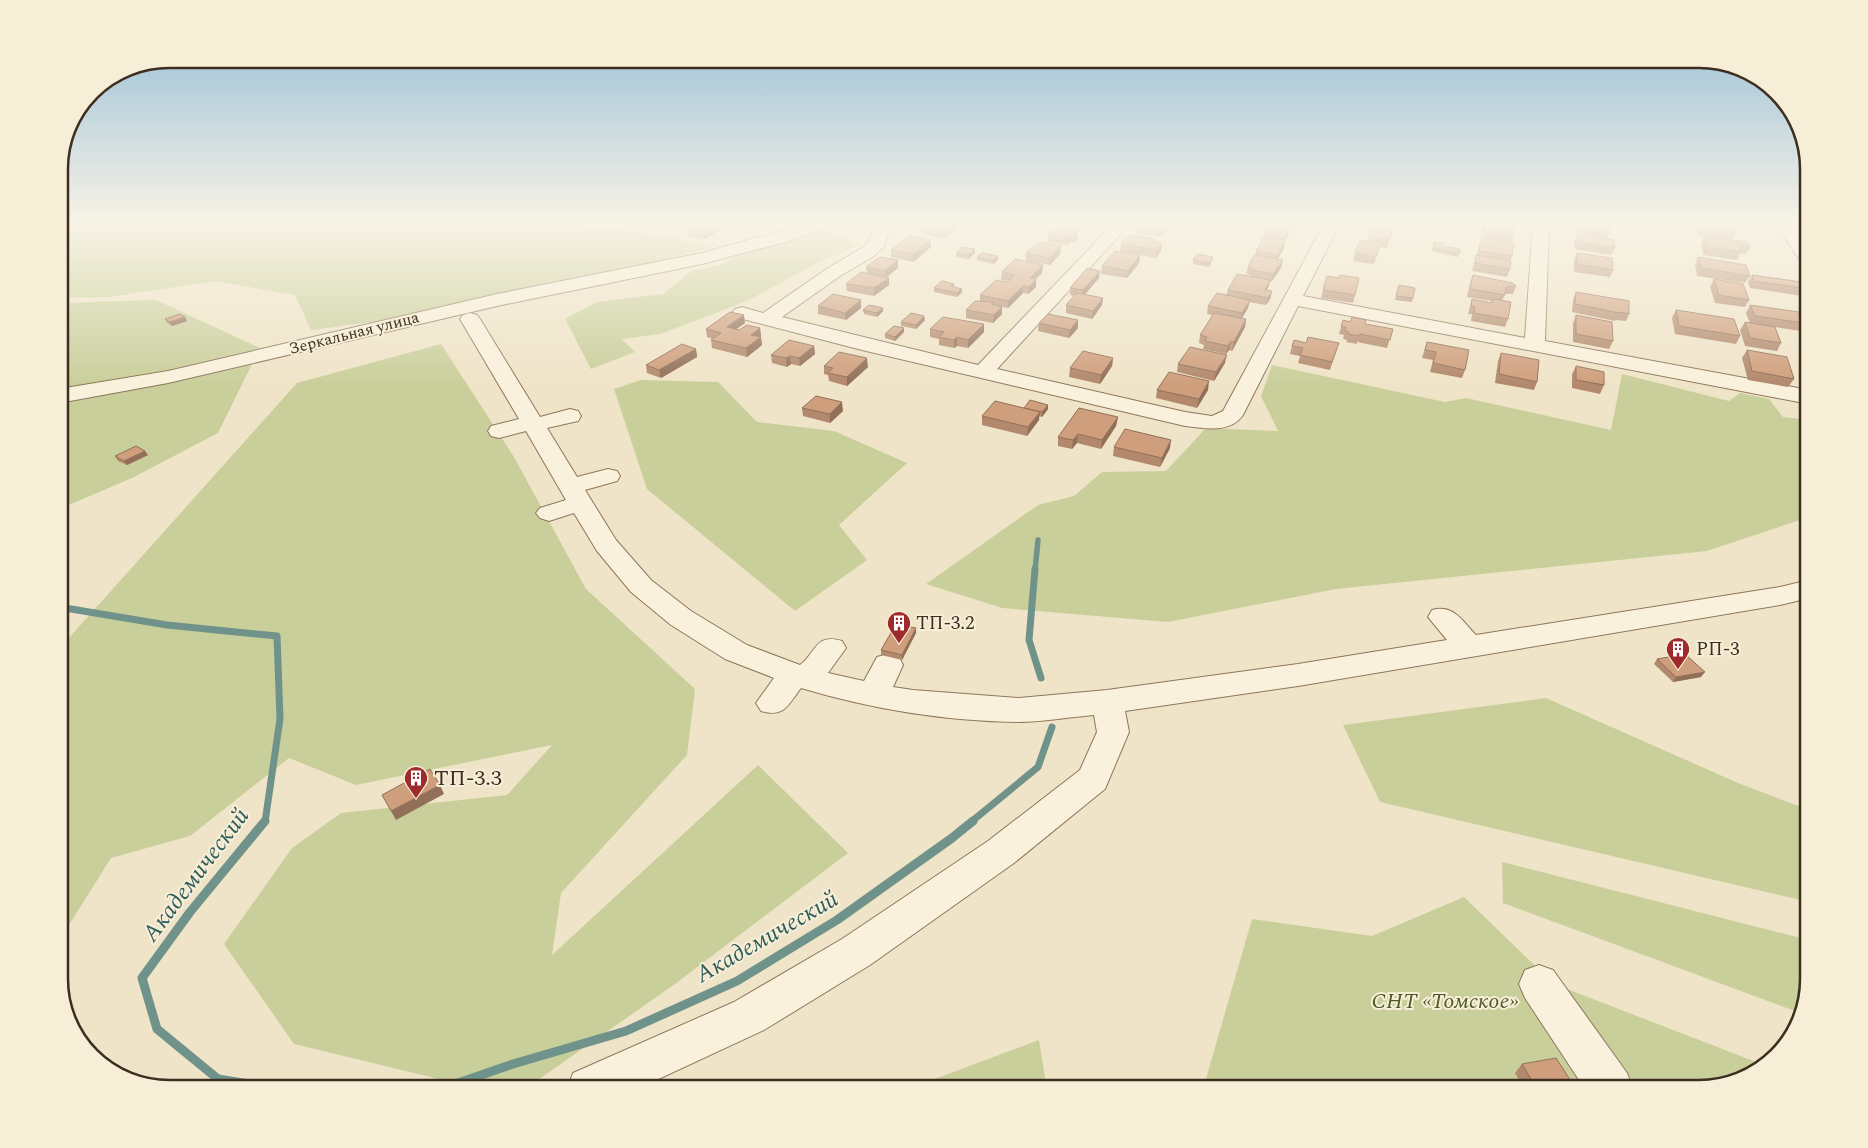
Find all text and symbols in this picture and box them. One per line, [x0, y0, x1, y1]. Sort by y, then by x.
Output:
street label: Зеркальная улица [286, 305, 422, 361]
place label: ТП-3.2 [916, 609, 975, 638]
building icon: ТП-3.2 [886, 610, 912, 644]
place label: РП-3 [1696, 635, 1740, 664]
building icon: РП-3 [1665, 636, 1691, 670]
place label: ТП-3.3 [434, 762, 502, 795]
building icon: ТП-3.3 [403, 765, 429, 799]
water label: Академический [133, 800, 259, 950]
water label: Академический [688, 881, 846, 993]
park label: СНТ «Томское» [1372, 985, 1518, 1018]

